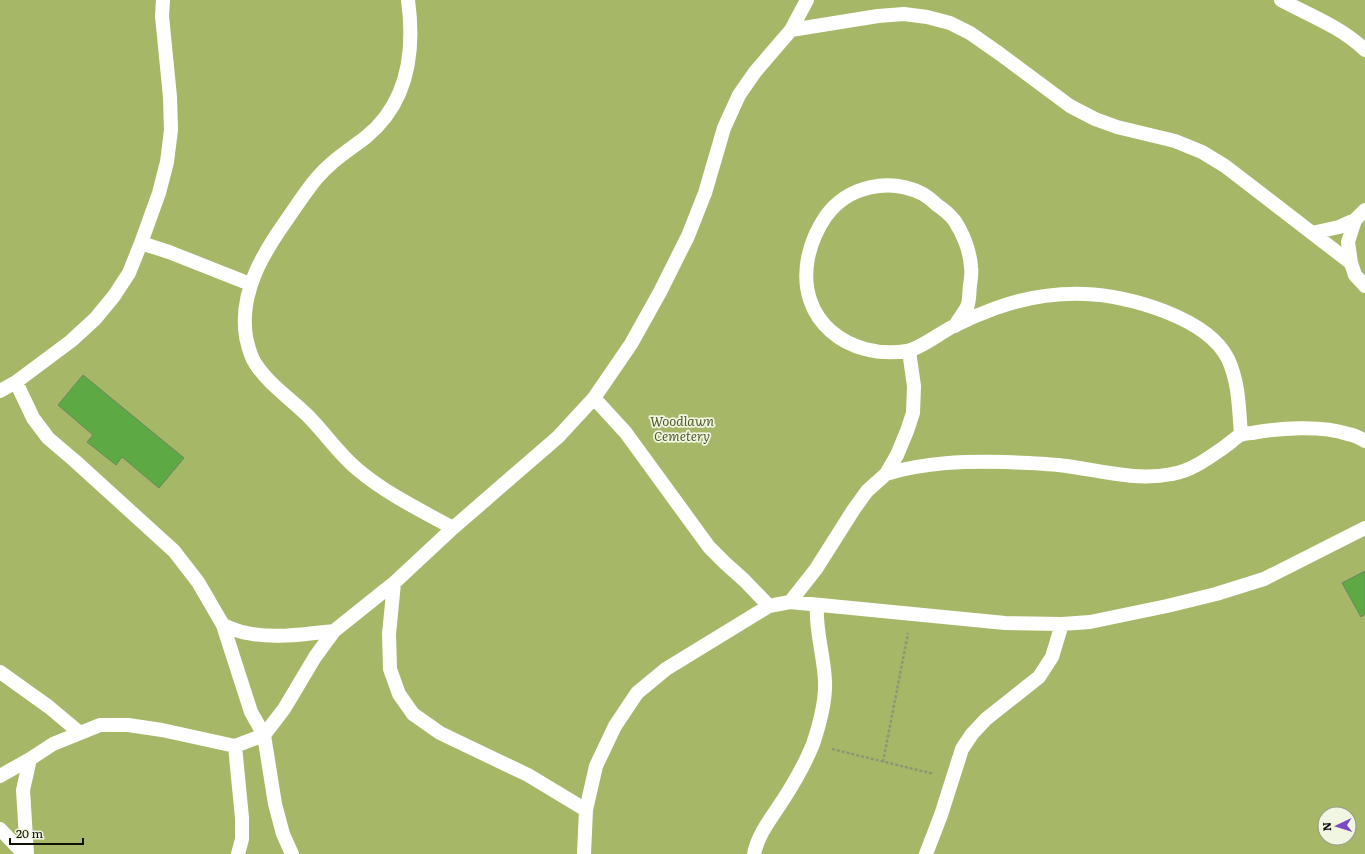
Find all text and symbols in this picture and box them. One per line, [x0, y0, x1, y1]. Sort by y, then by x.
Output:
park label: Woodlawn Cemetery [650, 411, 714, 445]
north arrow [1317, 806, 1357, 846]
scale bar [10, 820, 83, 846]
text: N [1318, 822, 1334, 832]
text: 20 m [16, 824, 43, 842]

